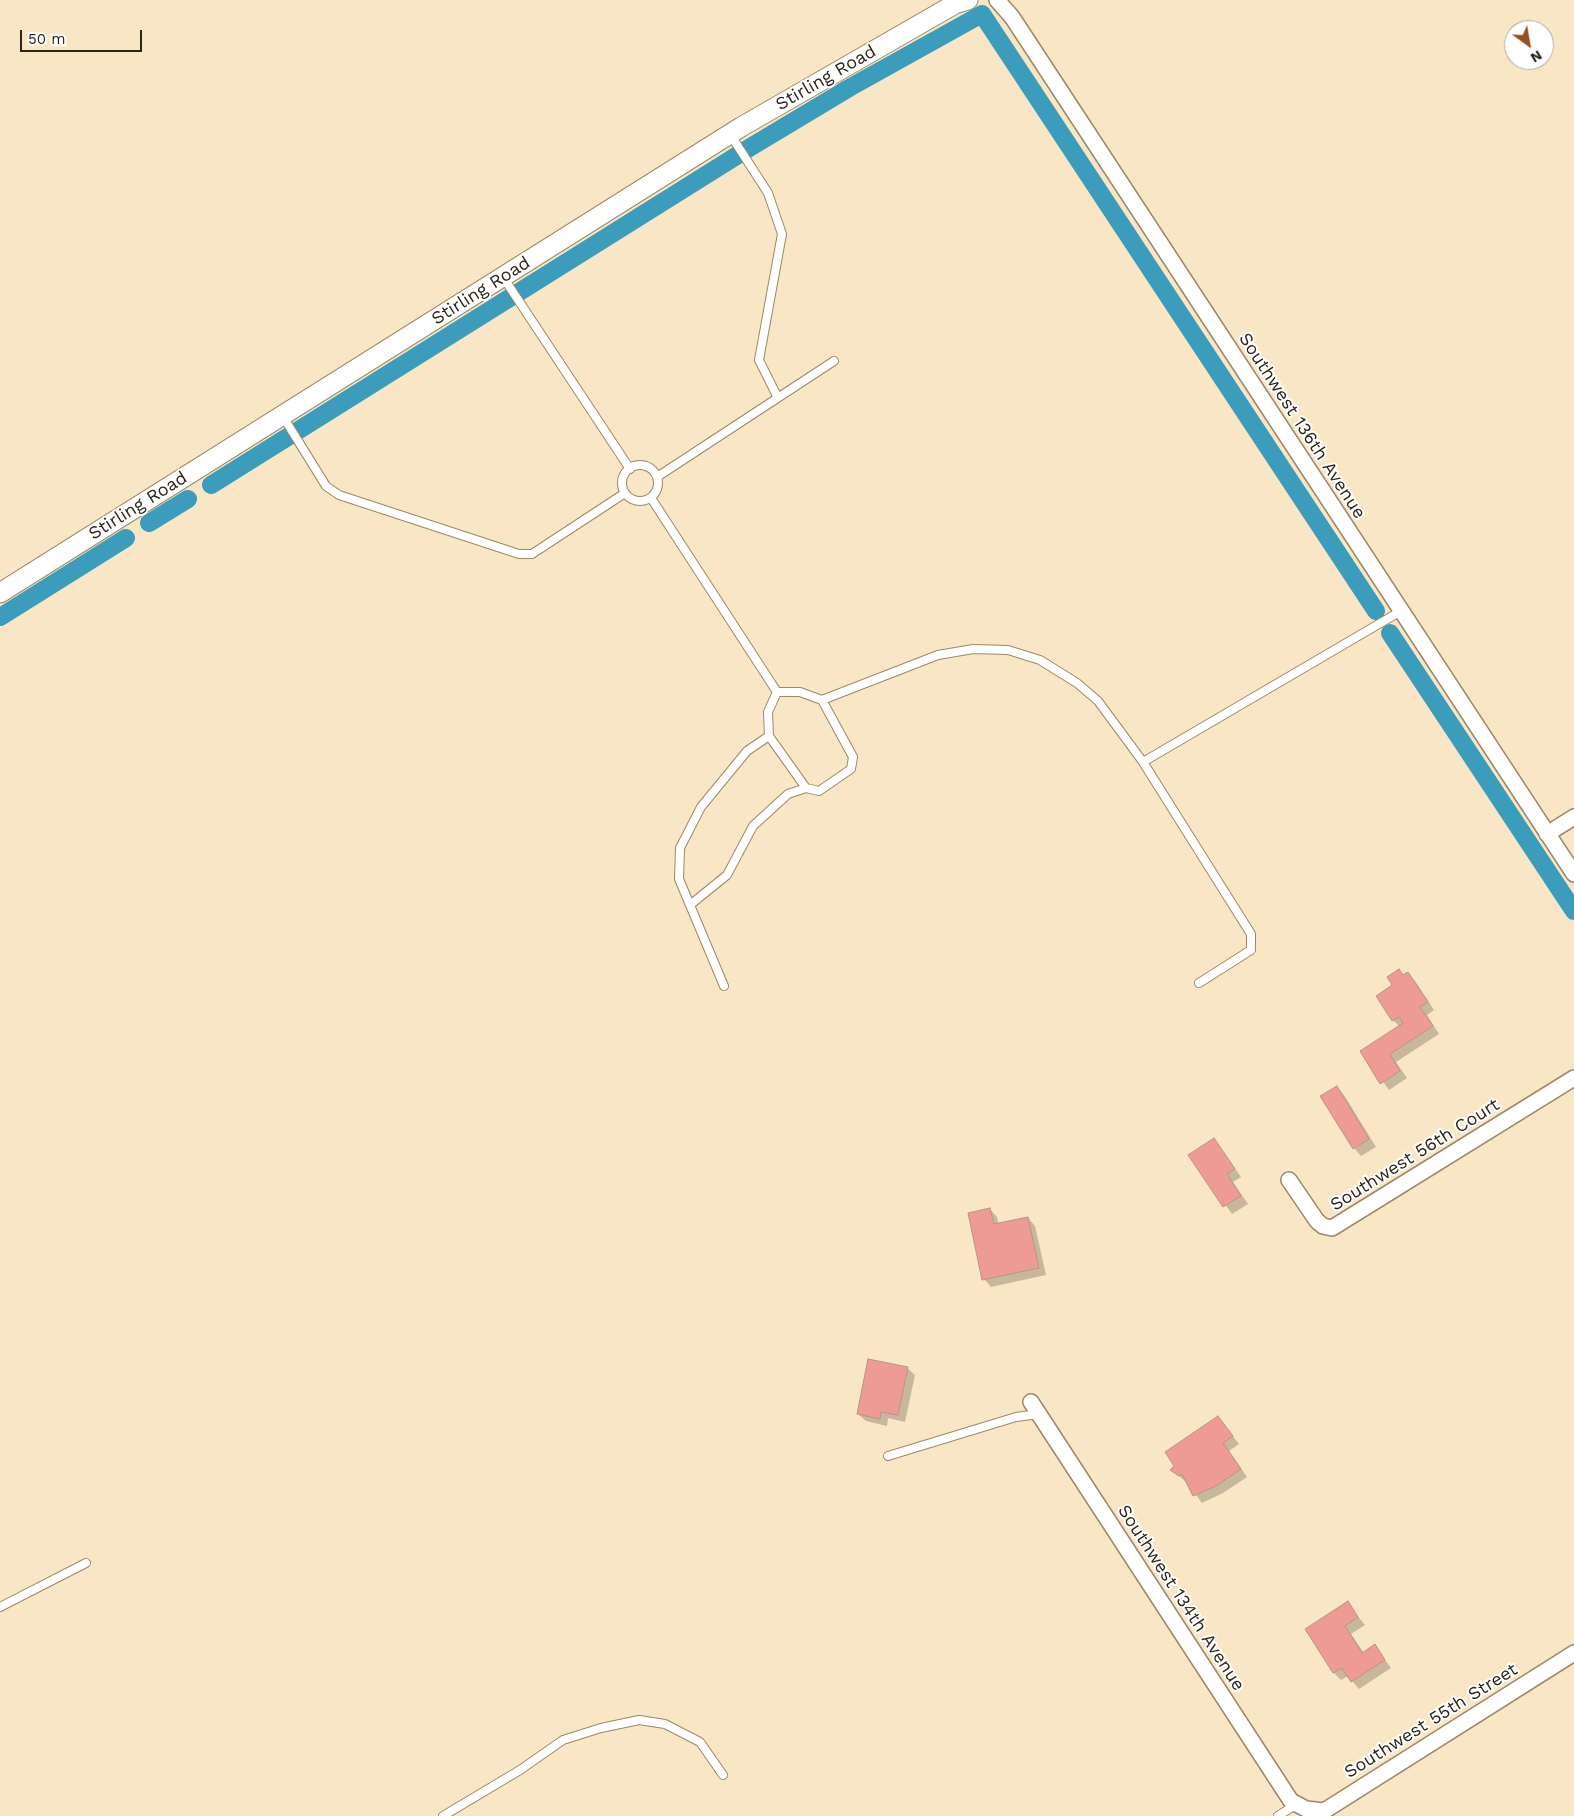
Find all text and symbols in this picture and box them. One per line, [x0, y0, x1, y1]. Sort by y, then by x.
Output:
scale bar [22, 20, 145, 52]
north arrow [1504, 20, 1554, 70]
text: 50 m [28, 30, 65, 48]
street label: Stirling Road [772, 41, 880, 115]
text: N [1528, 47, 1545, 66]
street label: Stirling Road [428, 252, 534, 330]
street label: Southwest 136th Avenue [1234, 329, 1370, 523]
street label: Stirling Road [85, 467, 191, 545]
street label: Southwest 56th Court [1327, 1094, 1503, 1216]
street label: Southwest 134th Avenue [1113, 1501, 1249, 1695]
street label: Southwest 55th Street [1340, 1659, 1522, 1783]

